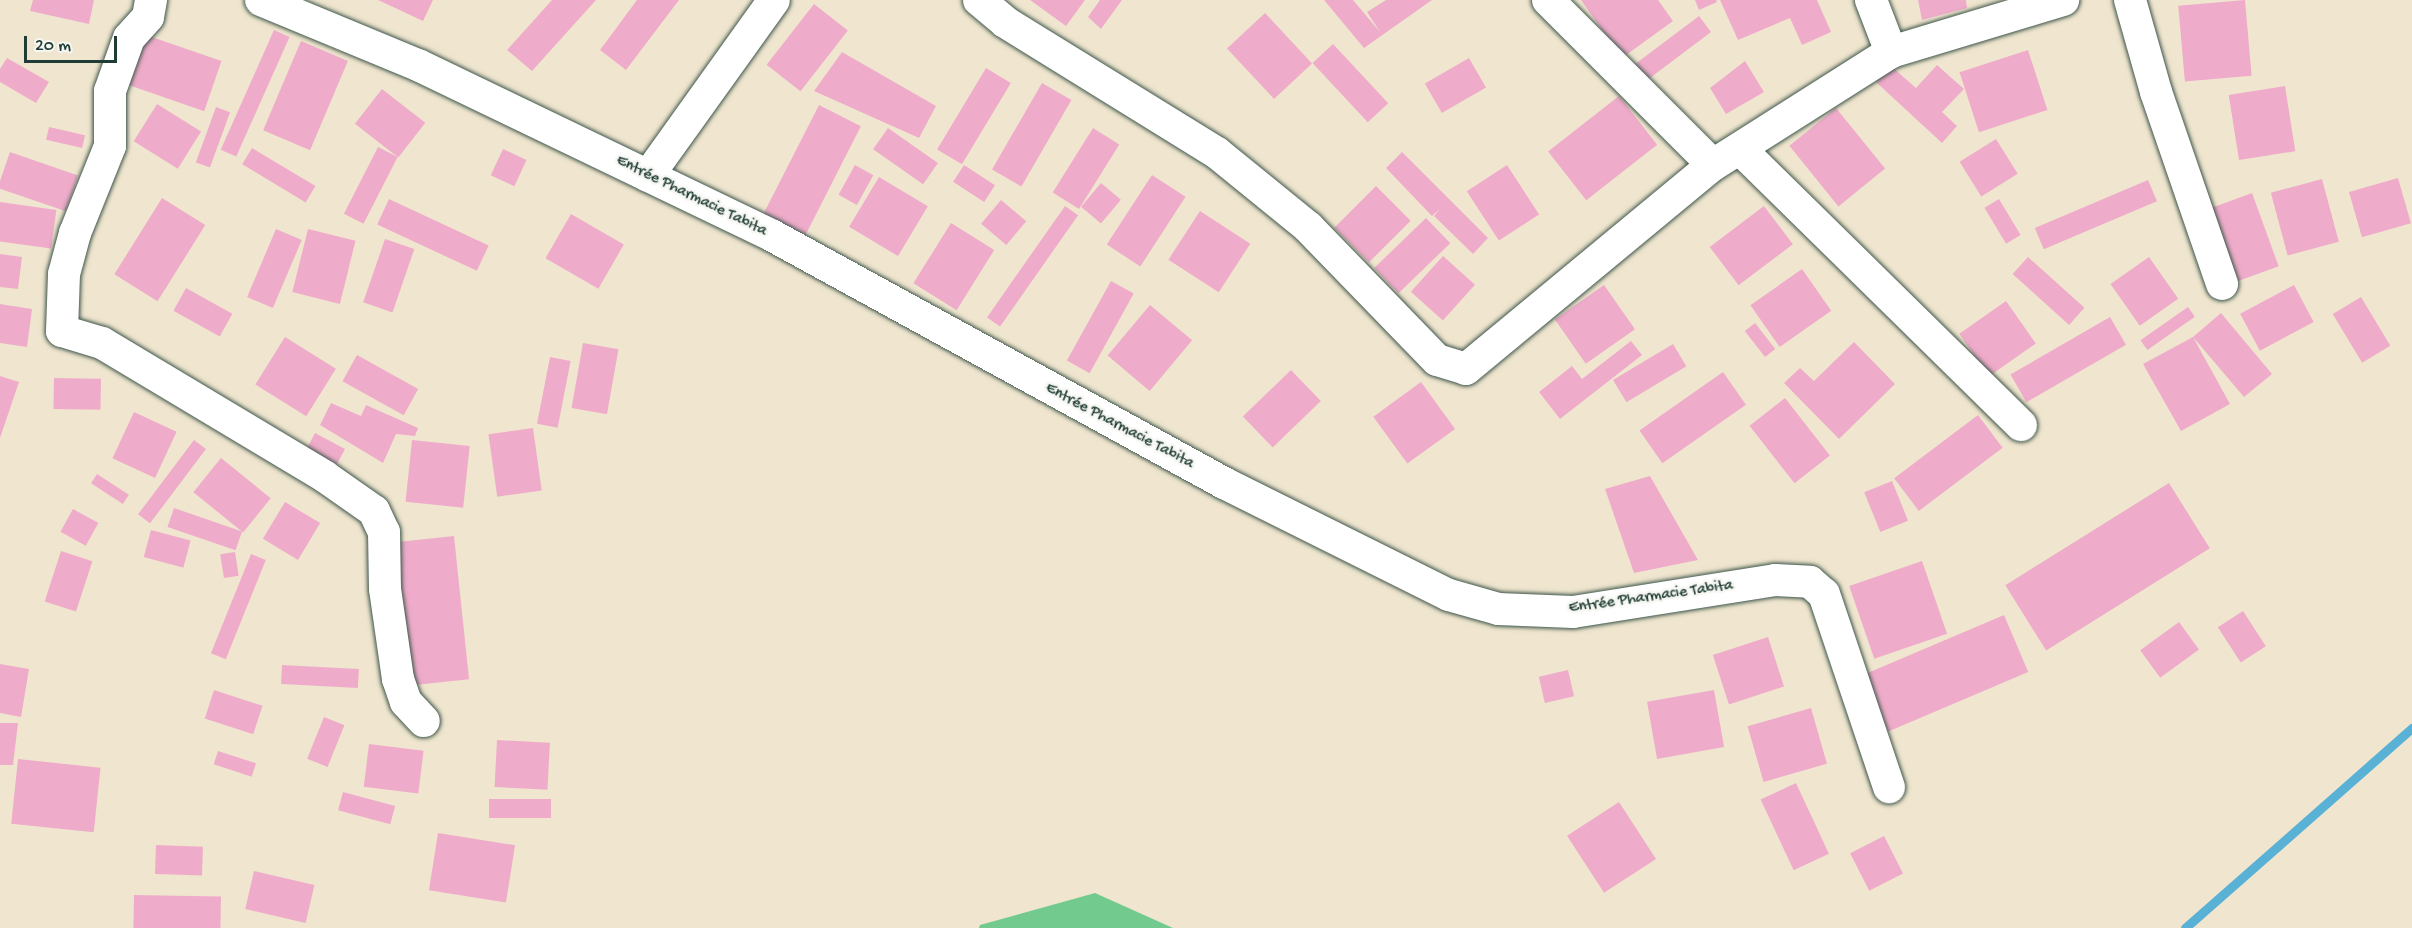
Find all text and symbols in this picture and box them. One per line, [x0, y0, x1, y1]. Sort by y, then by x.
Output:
scale bar [27, 24, 120, 62]
text: 20 m [35, 36, 71, 57]
street label: Entrée Pharmacie Tabita [612, 152, 770, 242]
street label: Entrée Pharmacie Tabita [1041, 380, 1197, 474]
street label: Entrée Pharmacie Tabita [1568, 577, 1734, 619]

